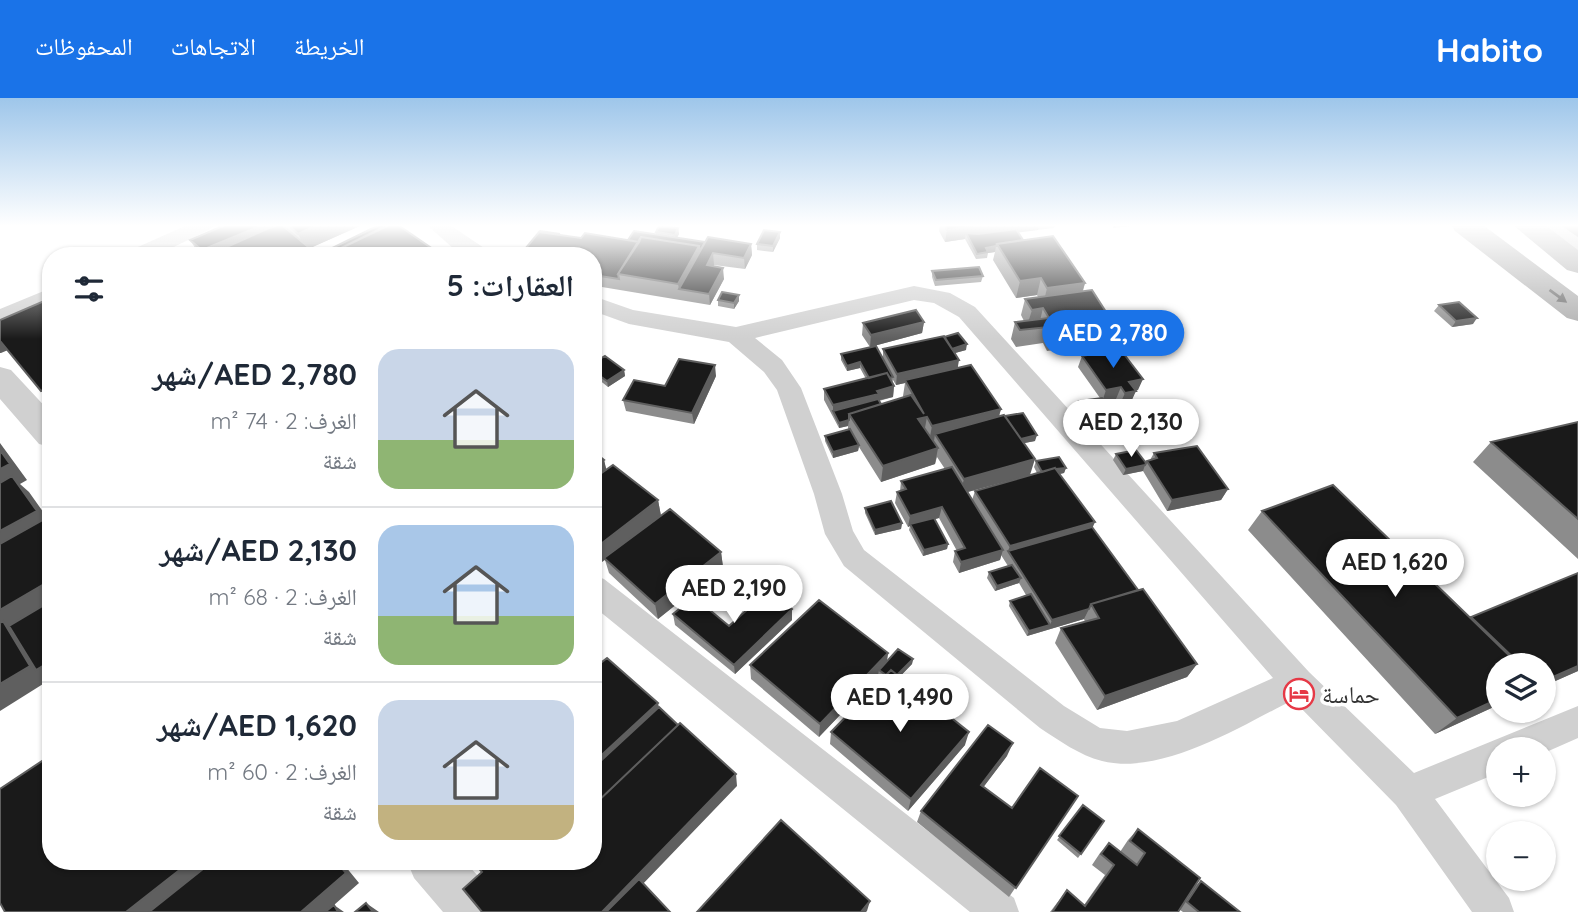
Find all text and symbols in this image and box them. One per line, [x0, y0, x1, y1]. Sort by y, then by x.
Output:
text: Habito [1436, 29, 1543, 70]
text: المحفوظات [35, 31, 133, 61]
text: الاتجاهات [171, 31, 256, 61]
text: الخريطة [294, 31, 365, 61]
text: العقارات: 5 [447, 266, 574, 304]
icon: filters [70, 270, 108, 308]
one-way arrow [1549, 289, 1567, 303]
pin: AED 2,780 [1033, 310, 1193, 370]
text: AED 2,780 [1058, 318, 1168, 347]
text: AED 2,780/شهر [152, 355, 357, 393]
icon: home [434, 377, 518, 461]
pin: AED 2,130 [1051, 400, 1211, 459]
text: الغرف: 2 · 74 m² [210, 406, 357, 435]
text: AED 2,130 [1079, 407, 1183, 436]
text: شقة [323, 446, 357, 475]
text: AED 2,130/شهر [160, 531, 357, 569]
pin: AED 1,620 [1315, 540, 1475, 599]
text: AED 1,620 [1342, 547, 1448, 576]
icon: home [434, 553, 518, 637]
pin: AED 2,190 [654, 566, 814, 625]
text: AED 2,190 [682, 573, 786, 602]
text: الغرف: 2 · 68 m² [209, 582, 357, 611]
text: شقة [323, 622, 357, 651]
map controls [1486, 653, 1556, 891]
button: layers [1486, 653, 1556, 723]
pin: AED 1,490 [820, 674, 980, 734]
hotel icon: حماسة [1282, 677, 1316, 711]
place label: حماسة [1322, 679, 1380, 709]
text: AED 1,490 [847, 682, 953, 711]
text: AED 1,620/شهر [157, 706, 357, 744]
icon: home [434, 728, 518, 812]
button: + [1486, 737, 1556, 807]
text: الغرف: 2 · 60 m² [207, 757, 357, 786]
text: شقة [323, 797, 357, 826]
button: − [1486, 821, 1556, 891]

